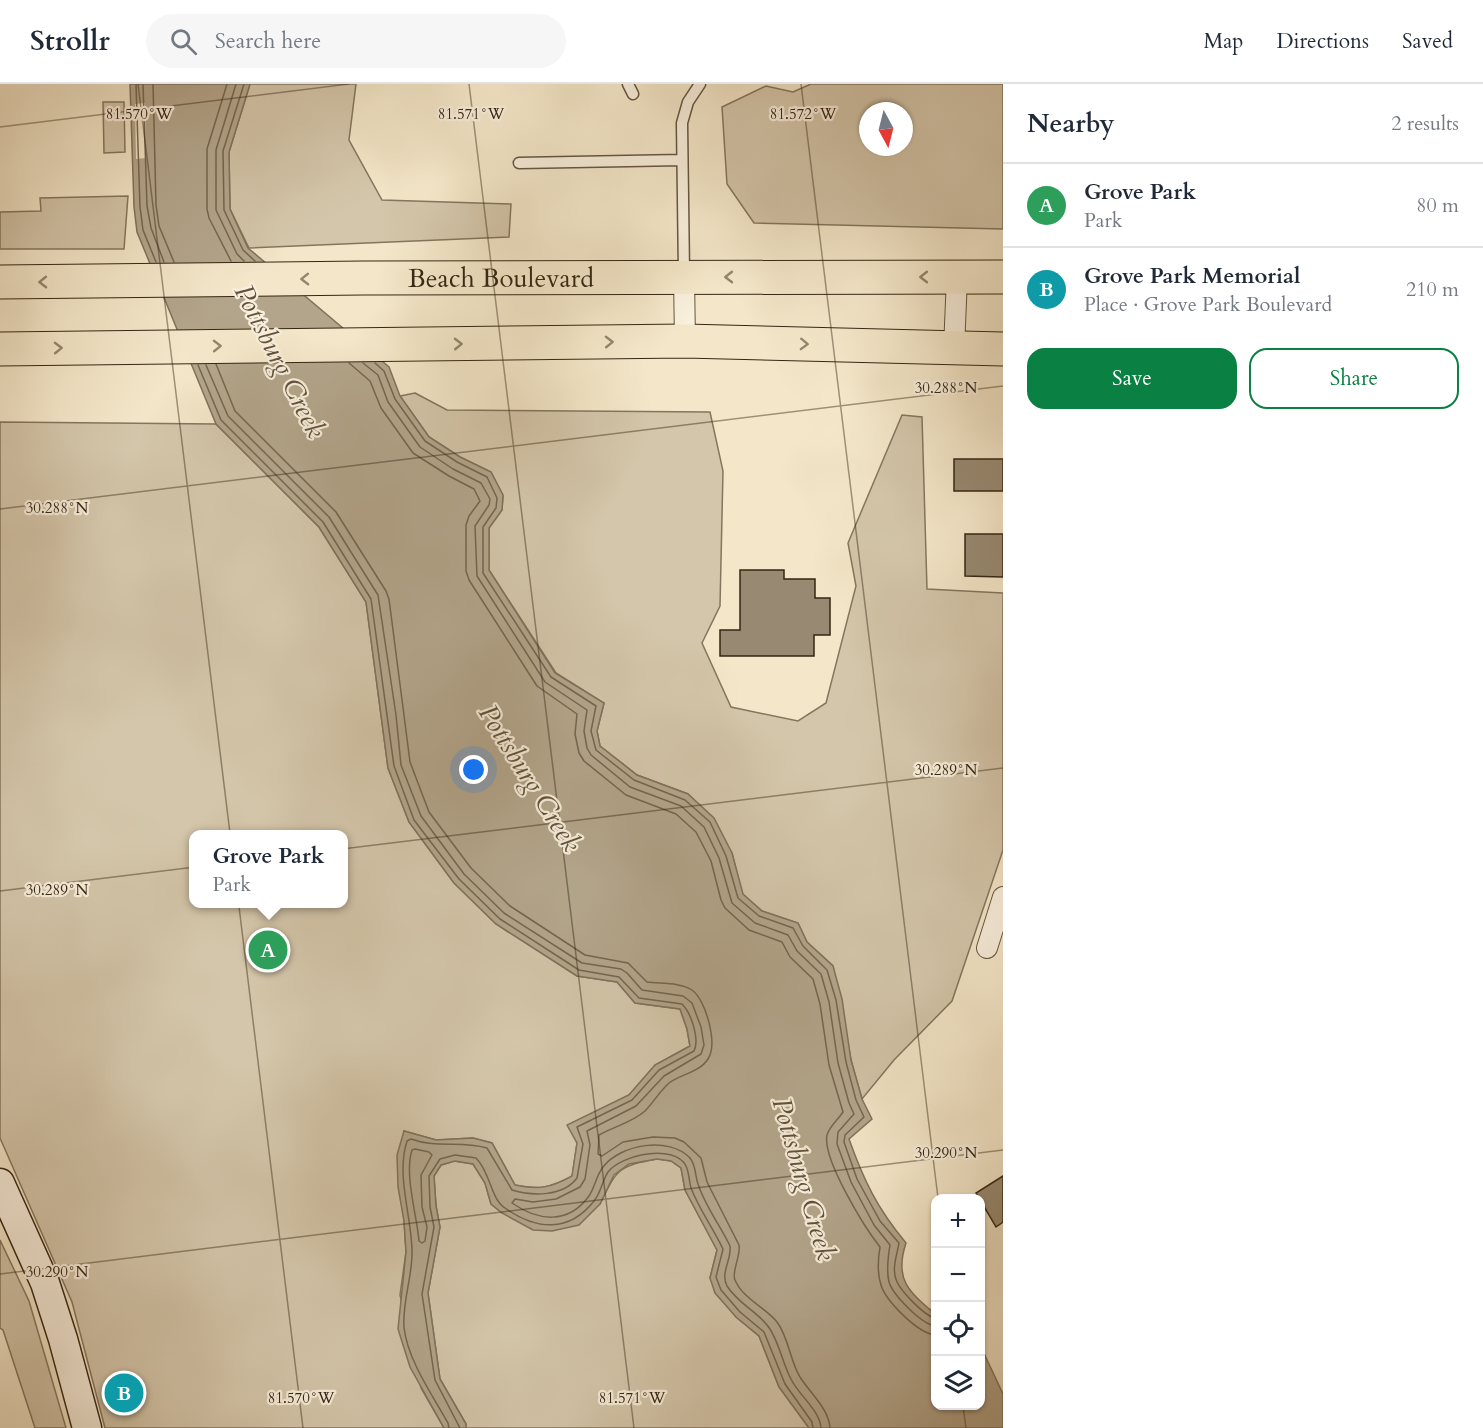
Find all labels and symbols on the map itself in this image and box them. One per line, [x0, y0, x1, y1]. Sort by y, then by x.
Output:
north arrow [859, 102, 913, 156]
text: 81.570°W [106, 104, 173, 124]
text: 81.571°W [438, 104, 505, 124]
text: 81.572°W [770, 104, 837, 124]
street label: Beach Boulevard [408, 261, 594, 296]
one-way arrow [724, 271, 733, 283]
one-way arrow [919, 271, 928, 283]
one-way arrow [300, 273, 309, 285]
one-way arrow [39, 276, 48, 288]
water label: Pottsburg Creek [225, 278, 334, 445]
one-way arrow [605, 336, 614, 348]
one-way arrow [454, 338, 463, 350]
one-way arrow [800, 338, 809, 351]
one-way arrow [213, 340, 222, 352]
one-way arrow [54, 342, 63, 354]
text: 30.288°N [915, 378, 978, 398]
text: 30.288°N [26, 498, 89, 518]
water label: Pottsburg Creek [469, 697, 590, 860]
your location [459, 755, 488, 784]
text: 30.289°N [915, 760, 978, 780]
text: 30.289°N [26, 880, 89, 900]
pin: A [248, 928, 288, 972]
water label: Pottsburg Creek [763, 1093, 845, 1265]
text: 30.290°N [915, 1143, 978, 1163]
text: 30.290°N [26, 1262, 89, 1282]
pin: B [104, 1370, 144, 1416]
text: 81.570°W [268, 1388, 335, 1408]
text: 81.571°W [599, 1388, 666, 1408]

